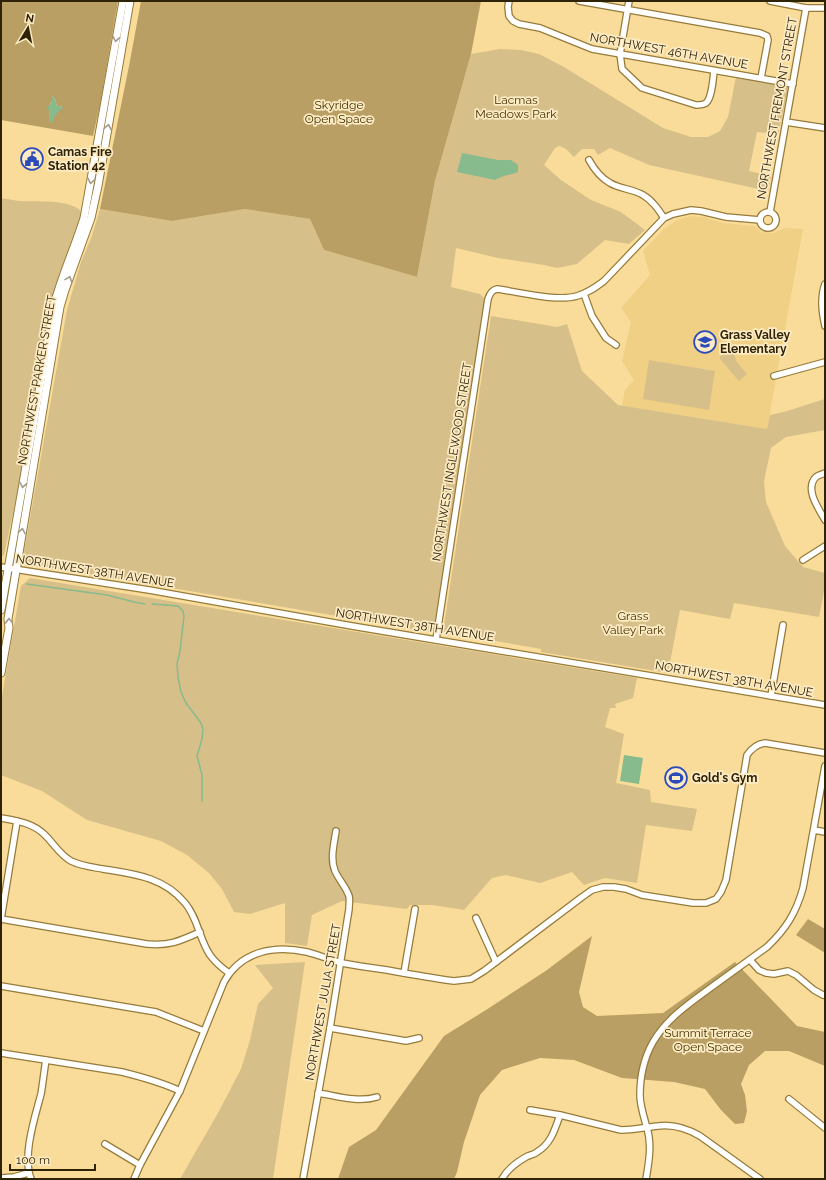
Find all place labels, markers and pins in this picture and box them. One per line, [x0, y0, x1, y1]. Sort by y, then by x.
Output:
place label: Camas Fire Station 42 [48, 145, 112, 173]
public building icon: Camas Fire Station 42 [19, 146, 45, 172]
place label: Grass Valley Elementary [720, 328, 790, 356]
school or university icon: Grass Valley Elementary [692, 329, 718, 355]
sports icon: Gold's Gym [663, 765, 689, 791]
place label: Gold's Gym [692, 771, 757, 785]

